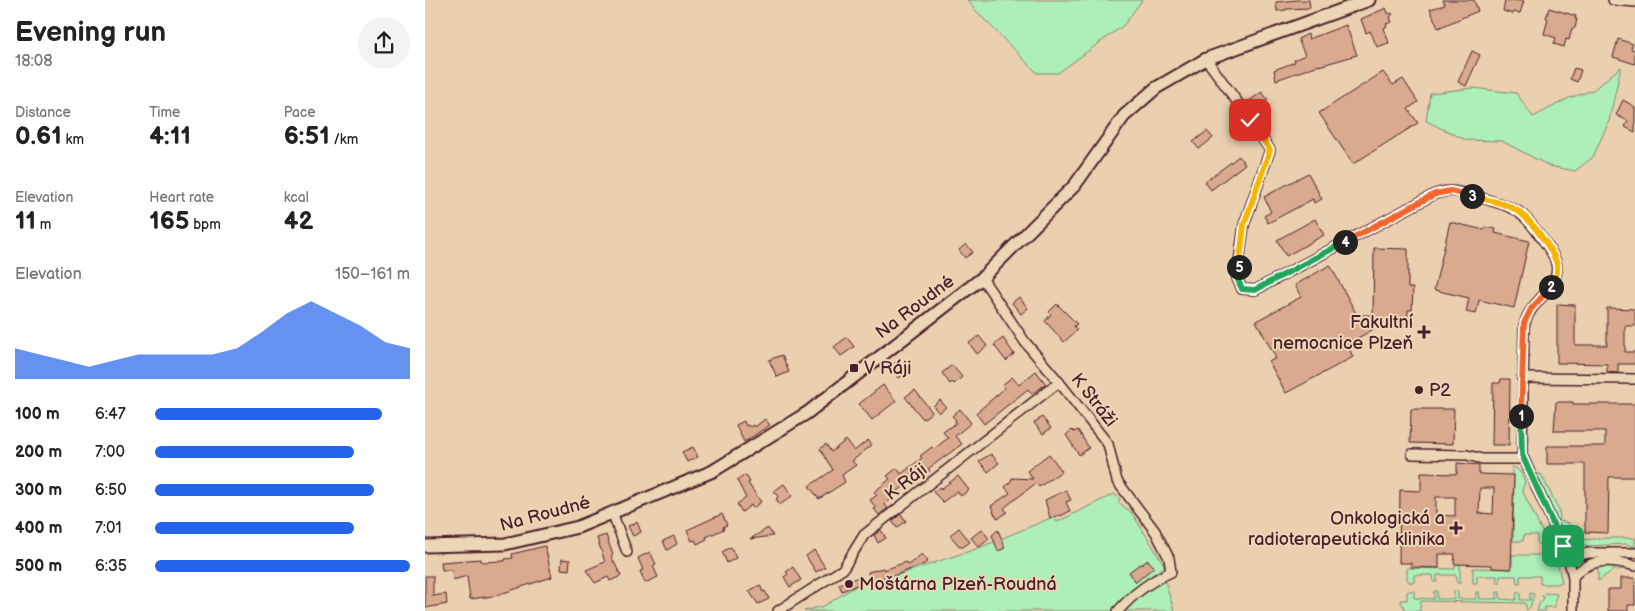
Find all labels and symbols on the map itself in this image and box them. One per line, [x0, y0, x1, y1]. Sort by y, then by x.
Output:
pin [1229, 99, 1271, 141]
pin: 3 [1459, 184, 1485, 208]
pin: 4 [1333, 230, 1357, 254]
pin: 5 [1227, 254, 1251, 280]
street label: Na Roudné [872, 271, 958, 343]
pin: 2 [1539, 274, 1563, 300]
place label: Fakultní nemocnice Plzeň [1273, 312, 1414, 354]
marker: Fakultní nemocnice Plzeň [1417, 325, 1431, 339]
place label: V Ráji [864, 358, 911, 379]
marker: V Ráji [848, 362, 860, 374]
street label: K Stráži [1067, 369, 1121, 431]
place label: P2 [1429, 380, 1451, 401]
marker: P2 [1413, 384, 1425, 396]
pin: 1 [1509, 404, 1533, 428]
street label: K Ráji [881, 459, 931, 505]
street label: Na Roudné [497, 492, 593, 536]
place label: Onkologická a radioterapeutická klinika [1248, 508, 1445, 550]
marker: Onkologická a radioterapeutická klinika [1449, 521, 1463, 535]
pin [1542, 525, 1584, 567]
place label: Moštárna Plzeň-Roudná [859, 574, 1057, 595]
marker: Moštárna Plzeň-Roudná [843, 578, 855, 590]

